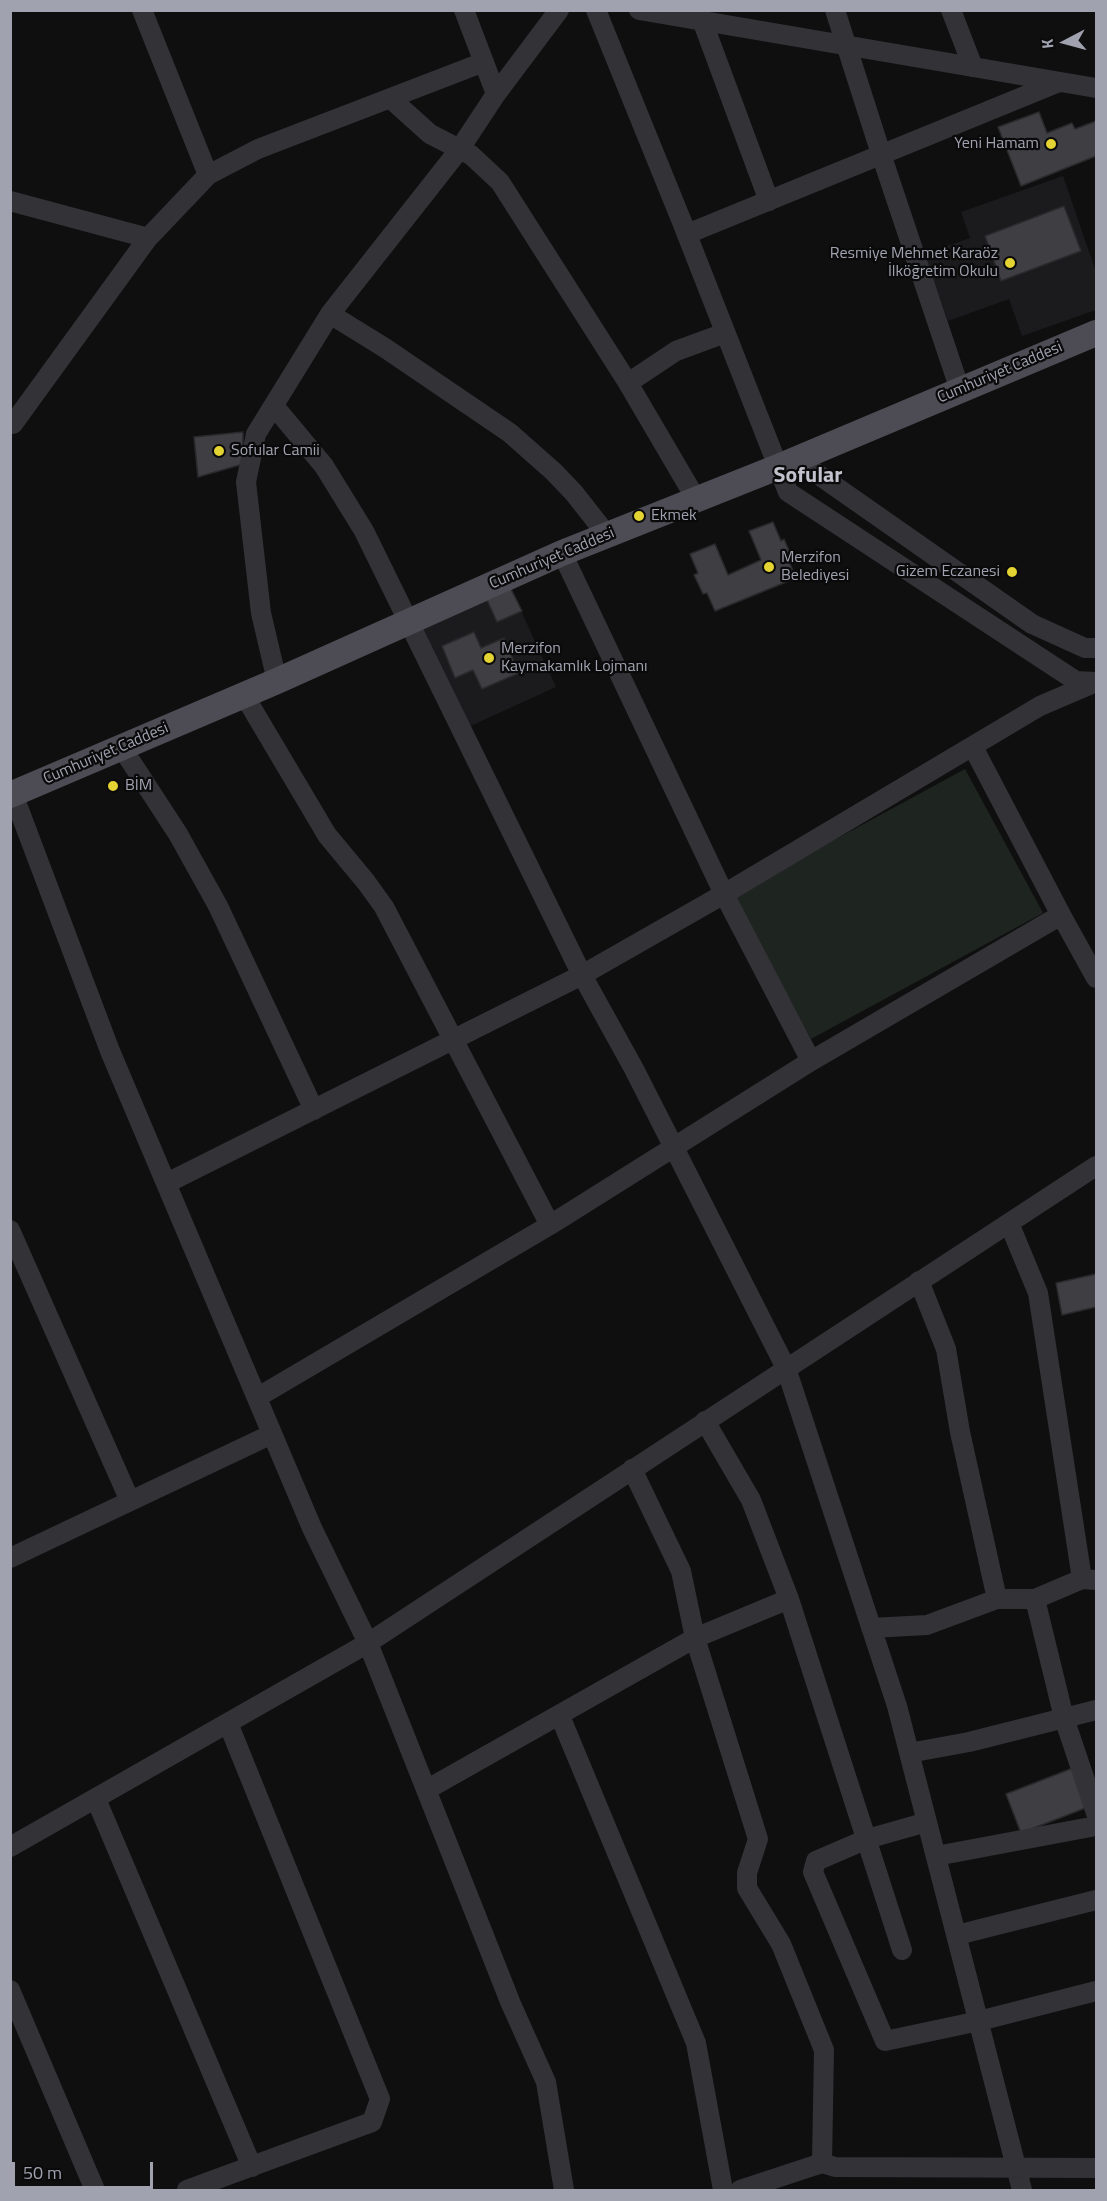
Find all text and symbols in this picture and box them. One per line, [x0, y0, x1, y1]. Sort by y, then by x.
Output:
north arrow [1035, 12, 1095, 72]
text: K [1035, 38, 1060, 50]
place label: Yeni Hamam [954, 134, 1039, 154]
marker: Yeni Hamam [1044, 137, 1058, 151]
place label: Resmiye Mehmet Karaöz İlköğretim Okulu [830, 244, 998, 282]
marker: Resmiye Mehmet Karaöz İlköğretim Okulu [1003, 256, 1017, 270]
street label: Cumhuriyet Caddesi [935, 338, 1065, 408]
place label: Sofular Camii [231, 441, 320, 461]
marker: Sofular Camii [212, 444, 226, 458]
district label: Sofular [773, 464, 843, 490]
place label: Ekmek [651, 506, 697, 526]
marker: Ekmek [632, 509, 646, 523]
street label: Cumhuriyet Caddesi [487, 524, 617, 594]
place label: Merzifon Belediyesi [781, 548, 849, 586]
marker: Merzifon Belediyesi [762, 560, 776, 574]
place label: Gizem Eczanesi [896, 562, 1000, 582]
marker: Gizem Eczanesi [1005, 565, 1019, 579]
place label: Merzifon Kaymakamlık Lojmanı [501, 639, 648, 677]
marker: Merzifon Kaymakamlık Lojmanı [482, 651, 496, 665]
street label: Cumhuriyet Caddesi [41, 719, 171, 789]
place label: BİM [125, 776, 152, 796]
marker: BİM [106, 779, 120, 793]
scale bar [15, 2150, 156, 2188]
text: 50 m [23, 2159, 62, 2186]

